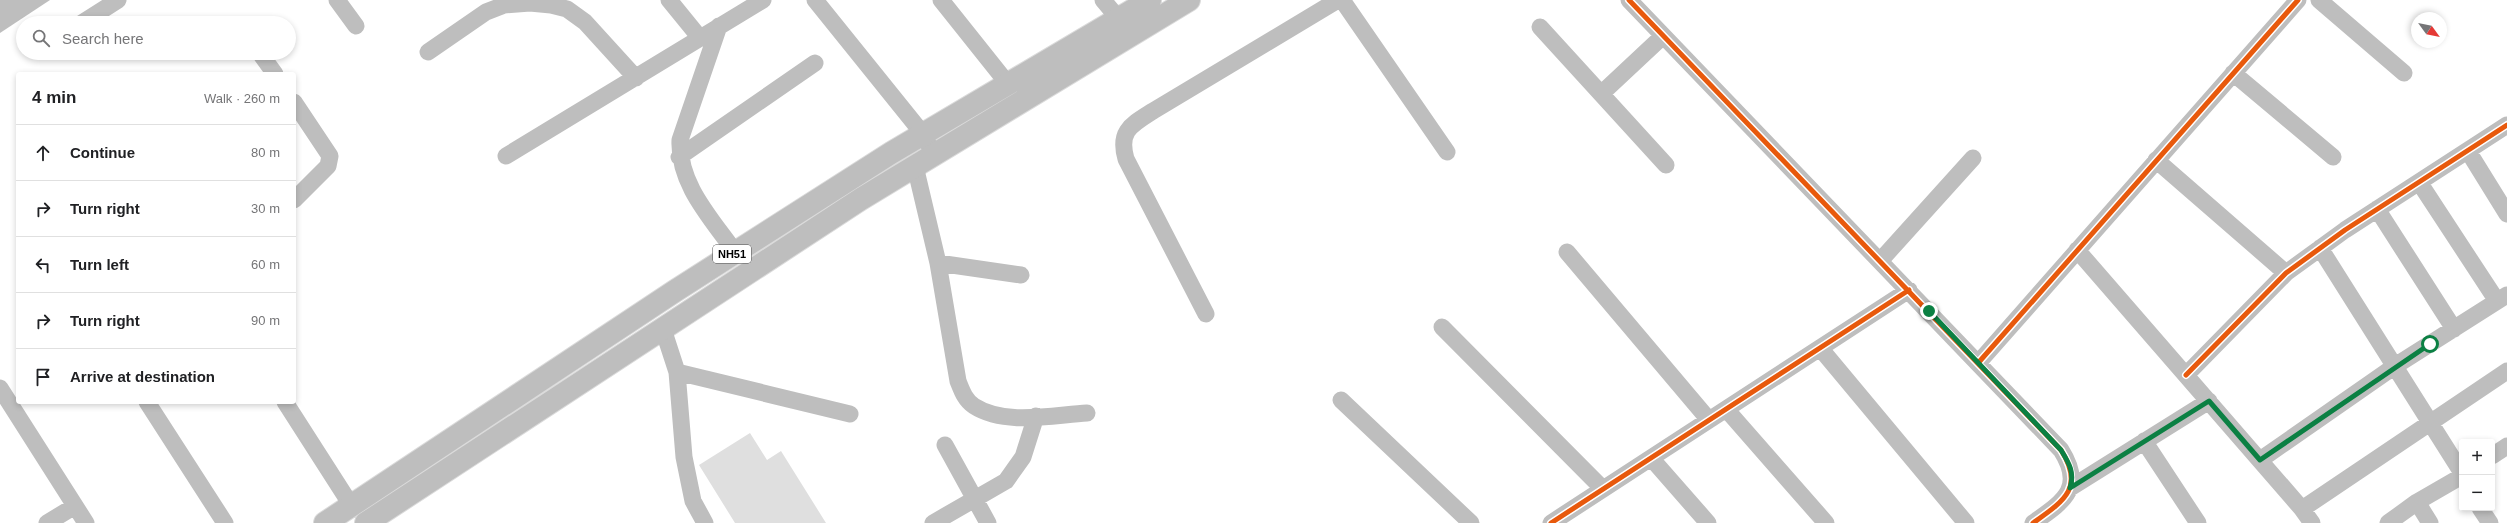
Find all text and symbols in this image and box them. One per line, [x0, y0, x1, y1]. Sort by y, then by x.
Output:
north arrow [2411, 12, 2447, 48]
search box [16, 16, 296, 60]
icon: search [30, 27, 52, 49]
text: Search here [62, 30, 144, 47]
text: 4 min [32, 88, 76, 107]
text: Walk · 260 m [204, 91, 280, 106]
icon: ahead [32, 142, 54, 164]
text: Continue [70, 144, 135, 161]
text: 80 m [251, 145, 280, 160]
icon: right [32, 198, 54, 220]
text: Turn right [70, 200, 140, 217]
text: 30 m [251, 201, 280, 216]
road number: NH51 [713, 245, 751, 263]
icon: left [32, 254, 54, 276]
text: Turn left [70, 256, 129, 273]
text: 60 m [251, 257, 280, 272]
route end [1920, 302, 1938, 320]
icon: right [32, 310, 54, 332]
text: Turn right [70, 312, 140, 329]
text: 90 m [251, 313, 280, 328]
route start [2421, 335, 2439, 353]
icon: arrive [32, 366, 54, 388]
text: Arrive at destination [70, 368, 215, 385]
map controls [2459, 439, 2495, 511]
button: + [2459, 439, 2495, 475]
button: − [2459, 475, 2495, 511]

